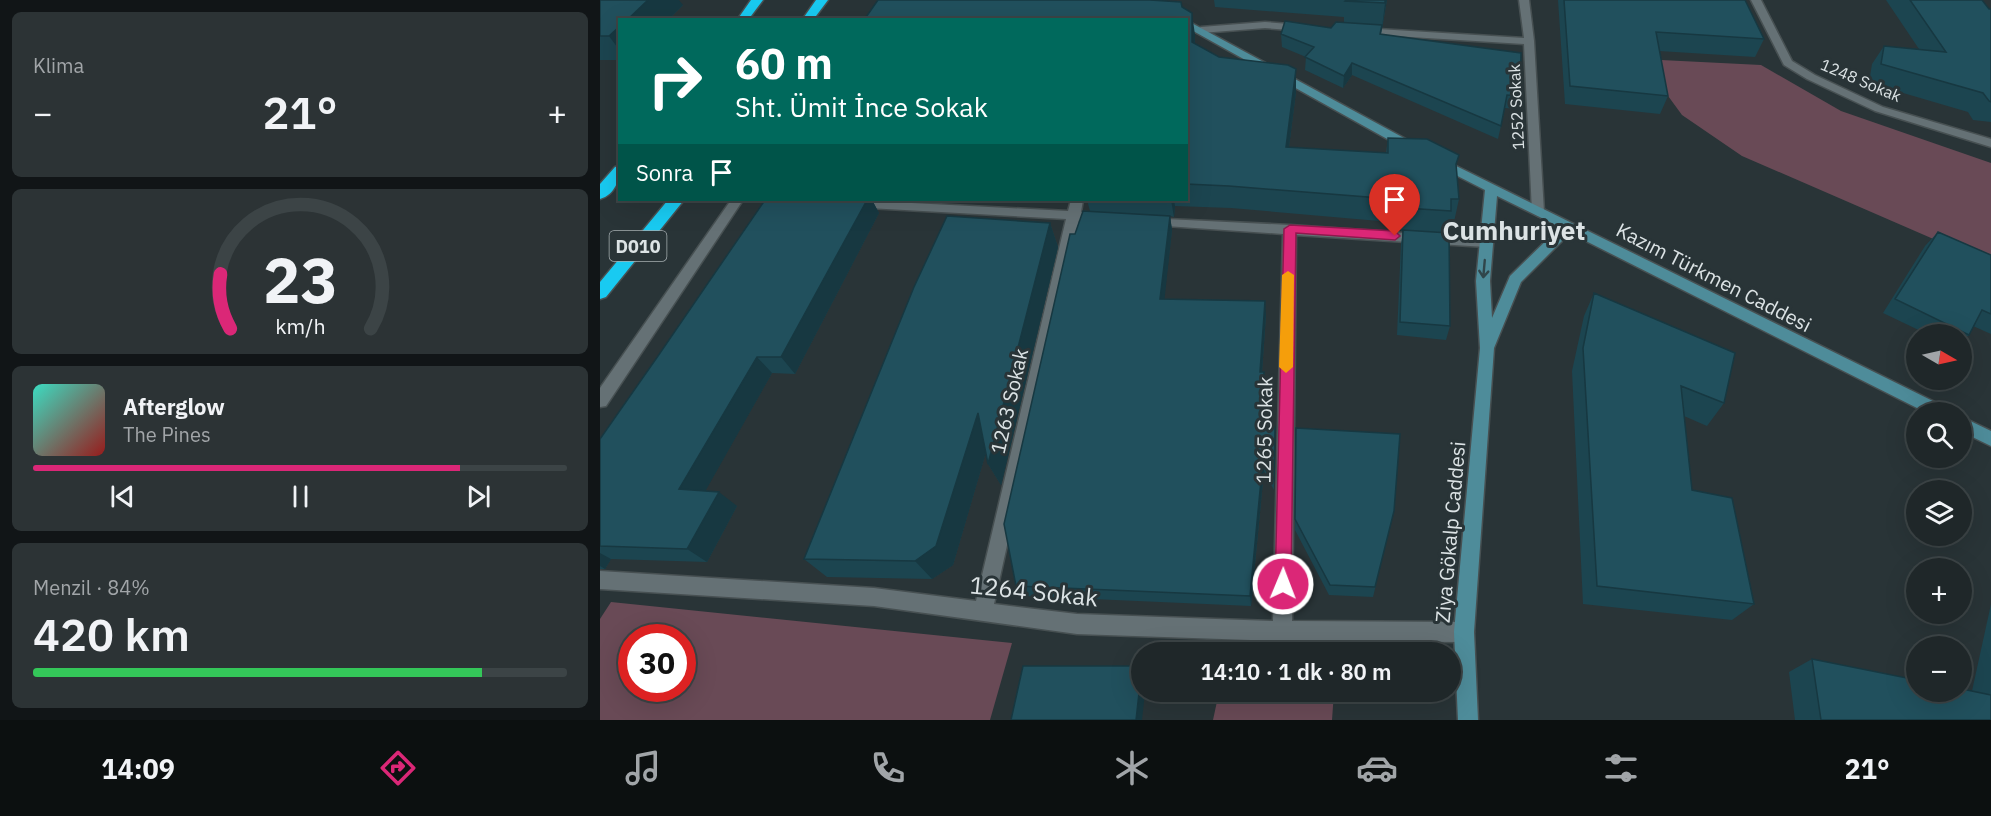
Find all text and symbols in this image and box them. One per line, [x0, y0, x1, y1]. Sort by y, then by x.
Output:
text: 60 m [735, 36, 833, 91]
icon: right [636, 42, 714, 120]
text: Klima [33, 52, 84, 79]
street label: 1248 Sokak [1818, 54, 1905, 106]
street label: 1252 Sokak [1504, 63, 1528, 150]
text: 21° [262, 83, 338, 141]
text: Sht. Ümit İnce Sokak [735, 89, 988, 124]
text: − [33, 91, 53, 134]
text: + [547, 91, 567, 134]
icon: arrive [705, 156, 738, 189]
text: Sonra [636, 158, 693, 187]
pin [1369, 174, 1420, 236]
icon: arrive [1378, 183, 1411, 216]
district label: Cumhuriyet [1443, 213, 1585, 247]
street label: Kazım Türkmen Caddesi [1612, 216, 1816, 338]
road number: D010 [609, 231, 666, 261]
text: 23 [263, 239, 337, 320]
one-way arrow [1478, 258, 1489, 278]
text: km/h [275, 312, 325, 340]
north arrow [1906, 324, 1972, 390]
map controls [1906, 324, 1972, 702]
street label: 1263 Sokak [984, 345, 1034, 456]
street label: 1265 Sokak [1250, 376, 1278, 484]
text: Afterglow [123, 392, 225, 421]
button: search [1906, 402, 1972, 468]
text: The Pines [123, 421, 211, 448]
street label: Ziya Gökalp Caddesi [1429, 440, 1471, 624]
icon: previous [106, 480, 139, 513]
icon: pause [284, 480, 317, 513]
icon: next [462, 480, 495, 513]
button: layers [1906, 480, 1972, 546]
position arrow [1251, 552, 1315, 616]
button: + [1906, 558, 1972, 624]
street label: 1264 Sokak [968, 568, 1100, 614]
text: Menzil · 84% [33, 574, 150, 601]
text: 420 km [33, 605, 190, 663]
speed limit sign: 30 [618, 624, 696, 702]
button: − [1906, 636, 1972, 702]
text: 14:10 · 1 dk · 80 m [1200, 657, 1392, 686]
icon: directions [377, 747, 419, 789]
icon: music [622, 747, 664, 789]
icon: phone [867, 747, 909, 789]
icon: climate [1111, 747, 1153, 789]
icon: car [1356, 747, 1398, 789]
icon: filters [1600, 747, 1642, 789]
text: 14:09 [101, 751, 175, 786]
text: 21° [1845, 751, 1890, 786]

